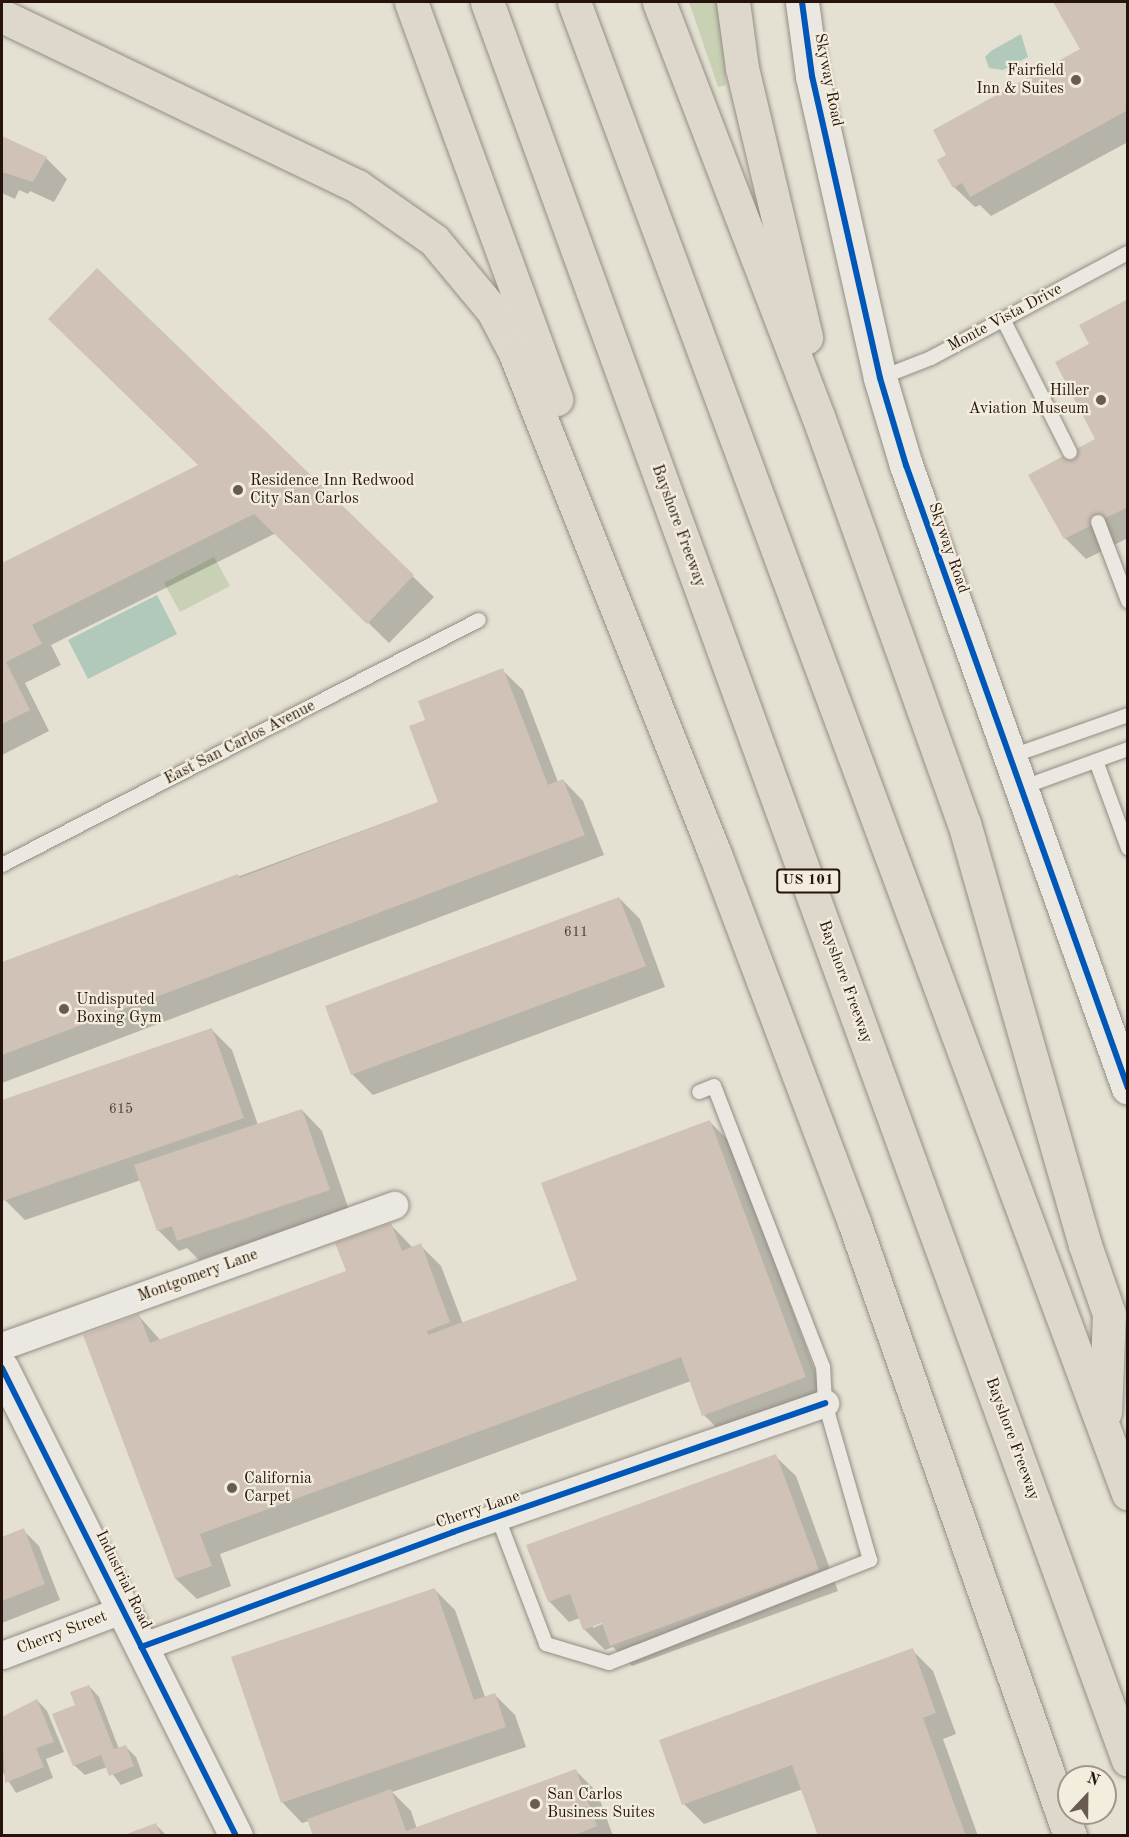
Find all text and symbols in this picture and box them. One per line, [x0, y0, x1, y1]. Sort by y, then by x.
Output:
street label: Skyway Road [810, 32, 846, 128]
place label: Fairfield Inn & Suites [976, 61, 1064, 99]
marker: Fairfield Inn & Suites [1069, 73, 1083, 87]
street label: Monte Vista Drive [945, 280, 1065, 356]
place label: Hiller Aviation Museum [969, 381, 1089, 419]
marker: Hiller Aviation Museum [1094, 393, 1108, 407]
street label: Bayshore Freeway [647, 462, 709, 590]
place label: Residence Inn Redwood City San Carlos [250, 471, 414, 509]
marker: Residence Inn Redwood City San Carlos [231, 483, 245, 497]
street label: Skyway Road [923, 500, 973, 596]
street label: East San Carlos Avenue [161, 697, 319, 789]
road number: US 101 [775, 869, 841, 893]
street label: Bayshore Freeway [814, 918, 876, 1046]
house number: 611 [564, 924, 588, 940]
place label: Undisputed Boxing Gym [76, 990, 162, 1028]
marker: Undisputed Boxing Gym [57, 1002, 71, 1016]
house number: 615 [109, 1101, 133, 1117]
street label: Montgomery Lane [135, 1245, 261, 1307]
street label: Bayshore Freeway [981, 1375, 1043, 1503]
place label: California Carpet [244, 1469, 312, 1507]
marker: California Carpet [225, 1481, 239, 1495]
street label: Cherry Lane [434, 1487, 522, 1533]
street label: Industrial Road [91, 1527, 155, 1633]
street label: Cherry Street [14, 1607, 110, 1659]
north arrow [1057, 1765, 1117, 1825]
text: N [1084, 1770, 1102, 1790]
place label: San Carlos Business Suites [547, 1785, 655, 1823]
marker: San Carlos Business Suites [528, 1797, 542, 1811]

